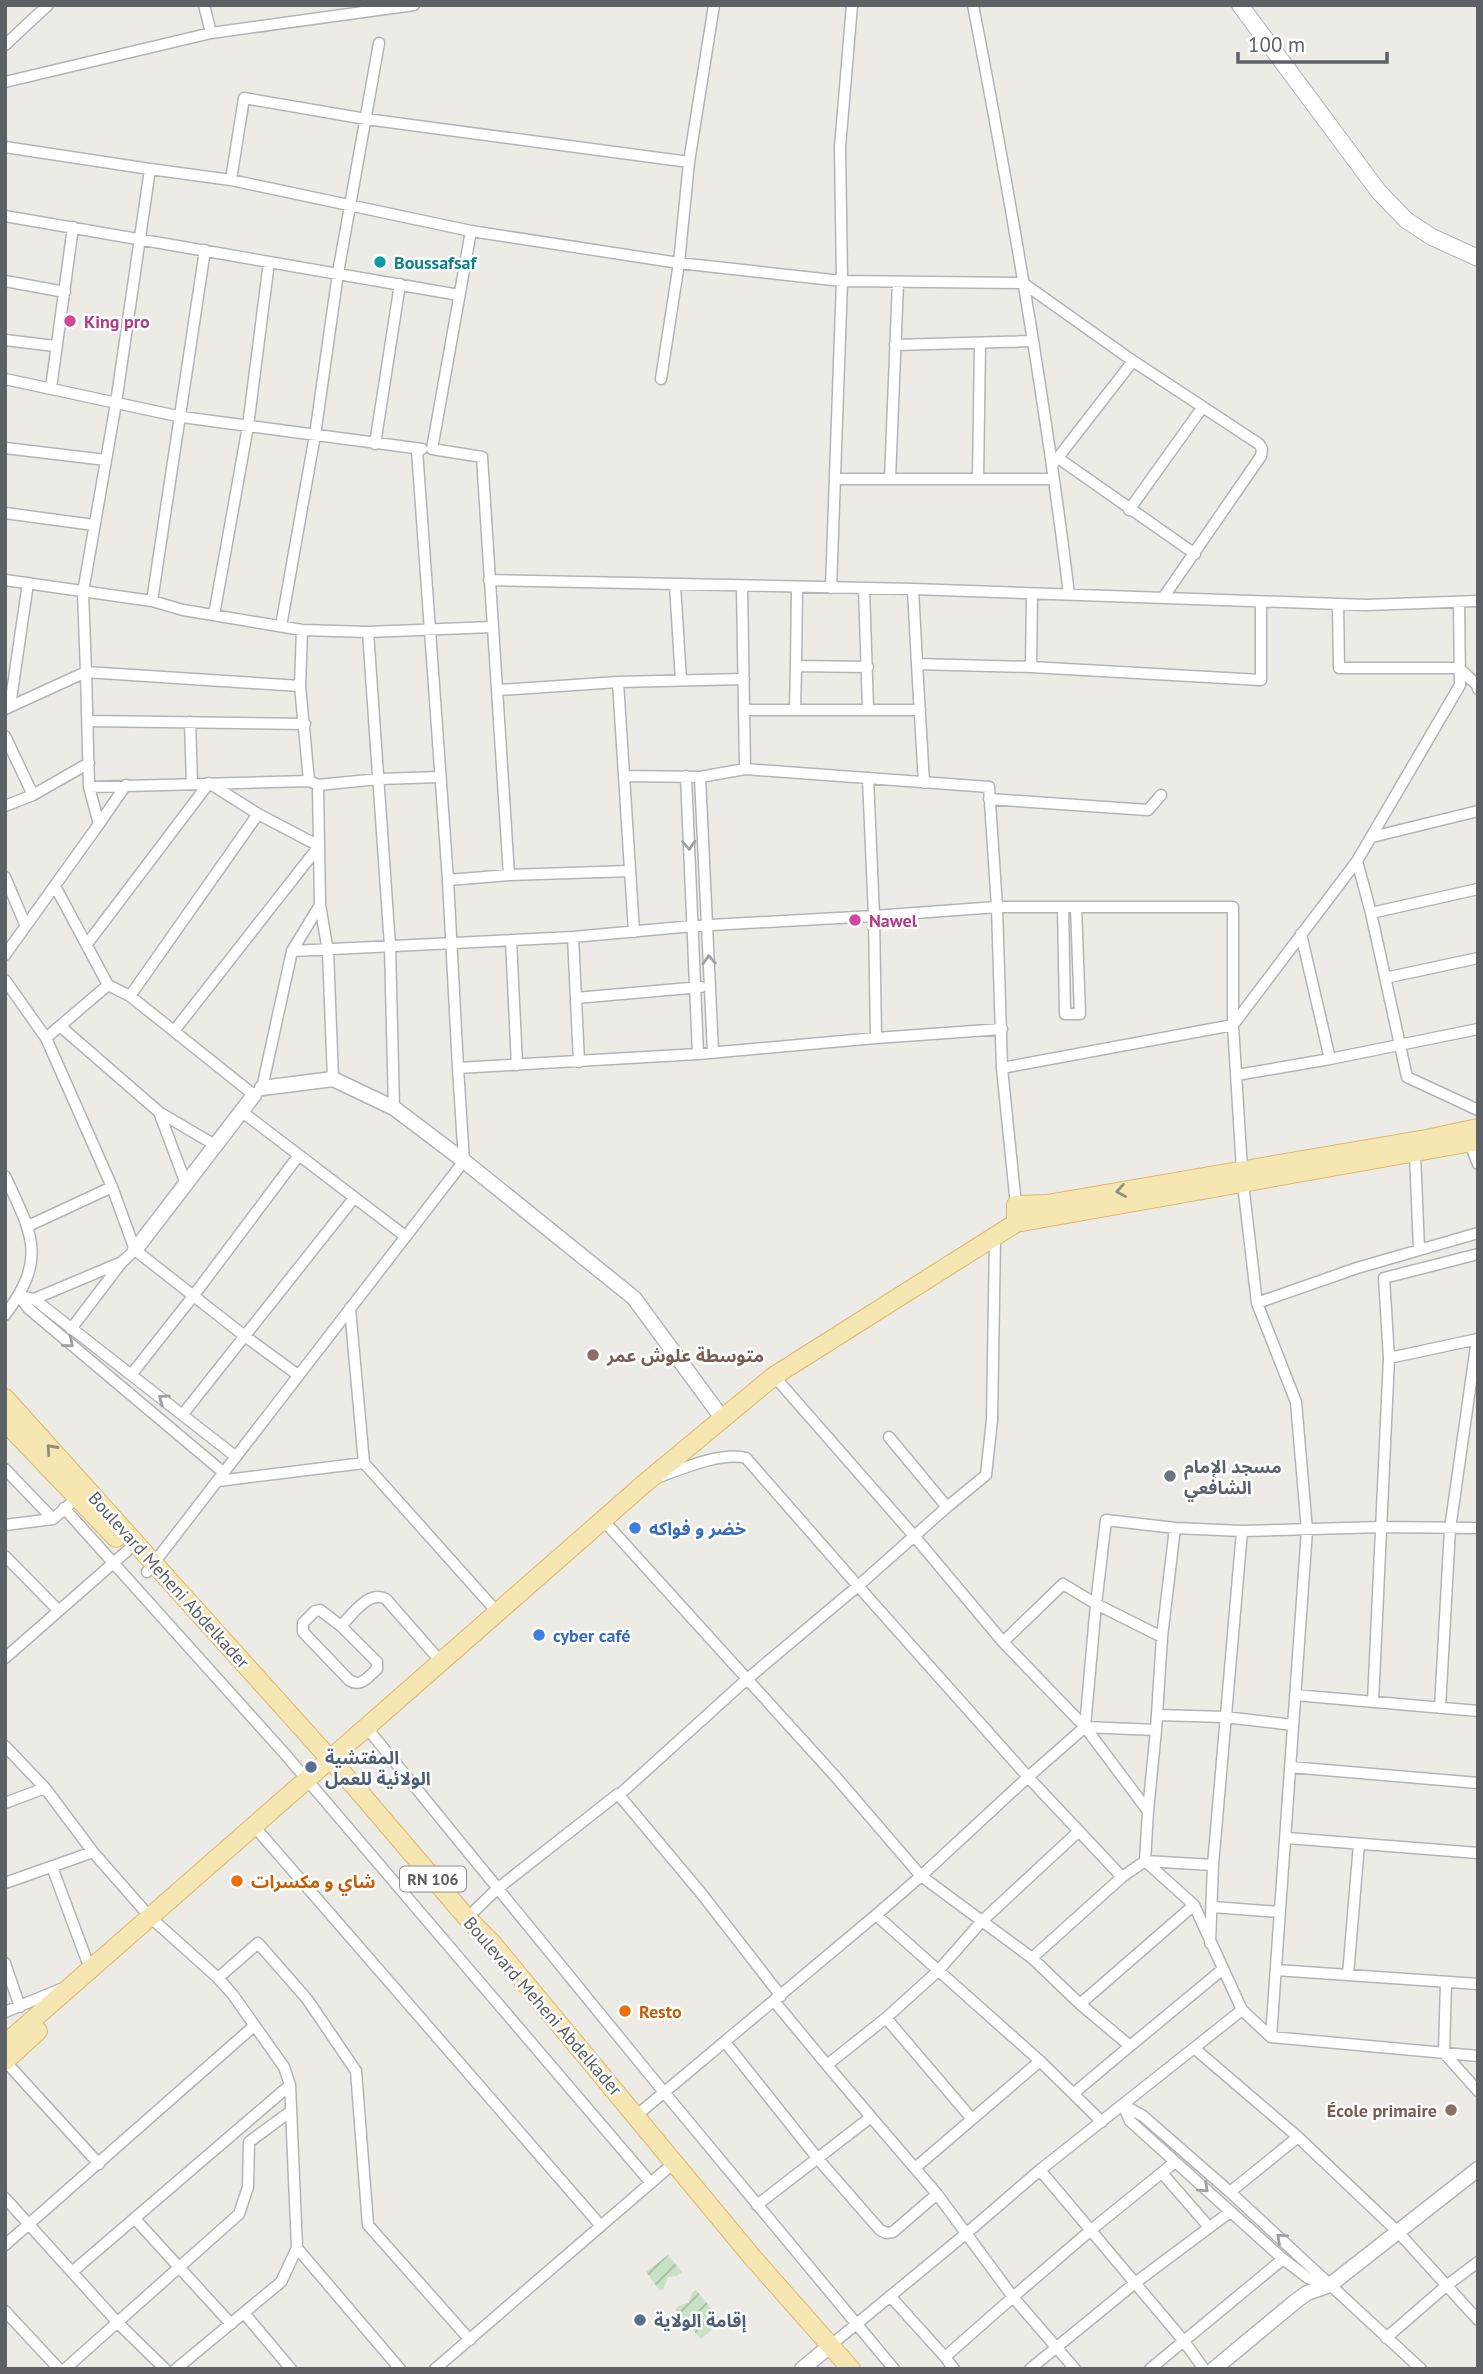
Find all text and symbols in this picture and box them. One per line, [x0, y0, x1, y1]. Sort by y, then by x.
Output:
scale bar [1238, 21, 1387, 65]
text: 100 m [1248, 31, 1305, 58]
place label: Boussafsaf [394, 251, 477, 274]
marker: Boussafsaf [372, 254, 388, 270]
place label: King pro [84, 310, 150, 333]
marker: King pro [62, 313, 78, 329]
one-way arrow [681, 839, 696, 850]
place label: Nawel [869, 909, 918, 932]
marker: Nawel [847, 912, 863, 928]
one-way arrow [702, 954, 717, 965]
one-way arrow [1115, 1183, 1127, 1198]
one-way arrow [60, 1335, 73, 1347]
place label: متوسطة علوش عمر [606, 1344, 764, 1367]
marker: متوسطة علوش عمر [585, 1347, 601, 1363]
one-way arrow [158, 1394, 171, 1407]
one-way arrow [47, 1444, 59, 1457]
place label: مسجد الإمام الشافعي [1184, 1455, 1282, 1502]
marker: مسجد الإمام الشافعي [1162, 1468, 1178, 1484]
street label: Boulevard Meheni Abdelkader [83, 1487, 255, 1673]
place label: خضر و فواكه [649, 1517, 746, 1540]
marker: خضر و فواكه [627, 1520, 643, 1536]
place label: cyber café [553, 1624, 630, 1647]
marker: cyber café [531, 1627, 547, 1643]
place label: المفتشية الولائية للعمل [325, 1746, 431, 1790]
marker: المفتشية الولائية للعمل [303, 1759, 319, 1775]
road number: RN 106 [400, 1867, 466, 1892]
place label: شاي و مكسرات [251, 1870, 376, 1896]
marker: شاي و مكسرات [229, 1873, 245, 1889]
street label: Boulevard Meheni Abdelkader [459, 1912, 627, 2100]
place label: Resto [639, 2000, 682, 2023]
marker: Resto [617, 2003, 633, 2019]
place label: École primaire [1327, 2099, 1437, 2122]
marker: École primaire [1443, 2102, 1459, 2118]
one-way arrow [1196, 2180, 1209, 2193]
one-way arrow [1276, 2234, 1289, 2246]
place label: إقامة الولاية [654, 2309, 747, 2333]
marker: إقامة الولاية [632, 2312, 648, 2328]

